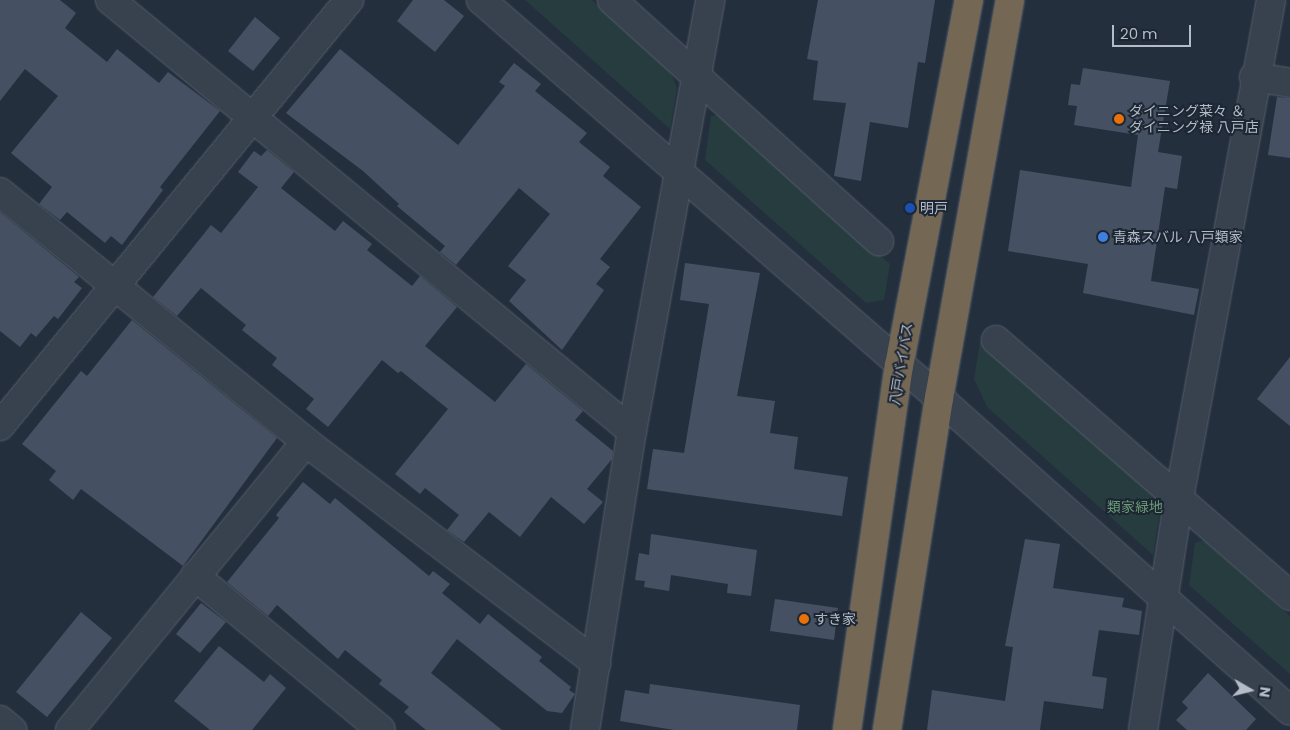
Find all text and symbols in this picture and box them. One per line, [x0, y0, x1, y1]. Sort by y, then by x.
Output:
scale bar [1115, 15, 1194, 47]
text: 20 m [1120, 23, 1158, 44]
place label: ダイニング菜々 ＆ ダイニング禄 八戸店 [1129, 103, 1259, 136]
marker: ダイニング菜々 ＆ ダイニング禄 八戸店 [1113, 113, 1125, 125]
place label: 明戸 [920, 200, 948, 216]
marker: 明戸 [904, 202, 916, 214]
place label: 青森スバル 八戸類家 [1113, 229, 1243, 245]
marker: 青森スバル 八戸類家 [1097, 231, 1109, 243]
street label: 八戸バイパス [886, 321, 916, 407]
park label: 類家緑地 [1107, 499, 1163, 515]
place label: すき家 [814, 611, 856, 627]
marker: すき家 [798, 613, 810, 625]
north arrow [1225, 665, 1275, 715]
text: N [1254, 685, 1275, 699]

